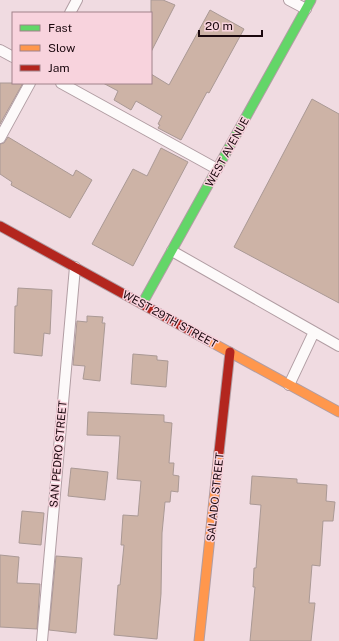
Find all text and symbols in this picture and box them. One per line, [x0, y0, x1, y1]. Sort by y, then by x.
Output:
legend [12, 12, 152, 84]
scale bar [199, 12, 262, 38]
text: 20 m [205, 19, 233, 33]
text: Fast [48, 21, 73, 35]
text: Slow [48, 41, 76, 55]
text: Jam [48, 61, 70, 75]
street label: WEST AVENUE [203, 115, 251, 189]
street label: WEST 29TH STREET [121, 288, 220, 350]
street label: SAN PEDRO STREET [47, 400, 69, 508]
street label: SALADO STREET [204, 452, 226, 542]

